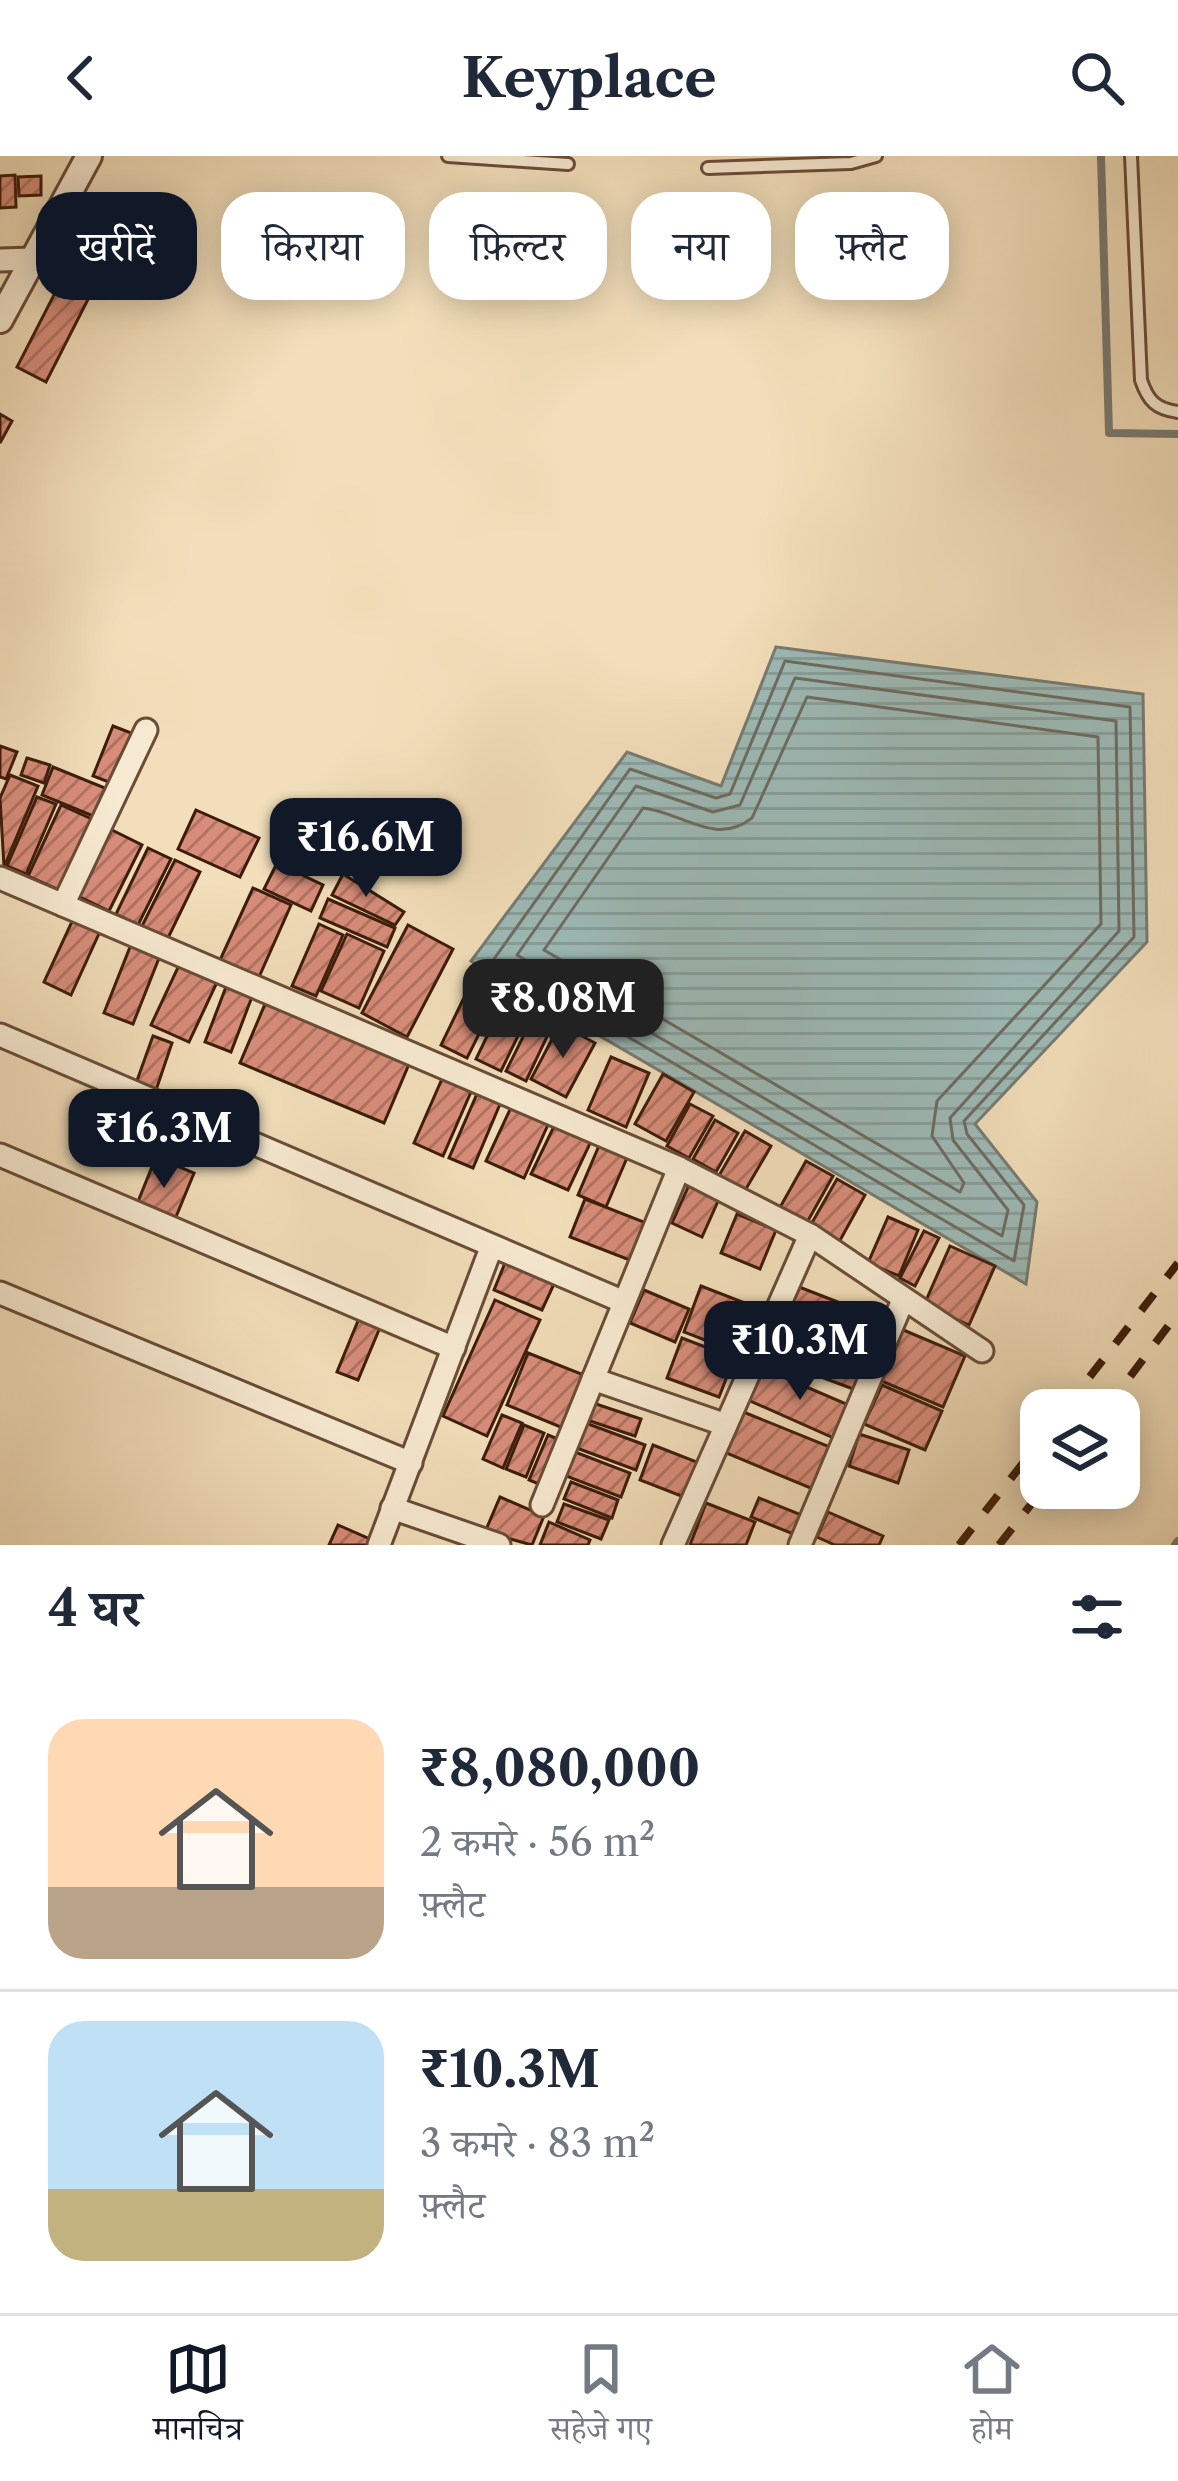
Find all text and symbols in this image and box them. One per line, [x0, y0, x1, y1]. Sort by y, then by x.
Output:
icon: back [48, 45, 114, 111]
text: Keyplace [462, 45, 716, 111]
icon: search [1064, 45, 1130, 111]
chip: खरीदें [36, 192, 197, 300]
chip: किराया [221, 192, 405, 300]
chip: फ़िल्टर [429, 192, 607, 300]
chip: नया [631, 192, 771, 300]
chip: फ़्लैट [795, 192, 949, 300]
pin: ₹16.6M [268, 798, 464, 900]
text: ₹16.6M [297, 813, 435, 861]
pin: ₹8.08M [465, 959, 661, 1061]
text: ₹8.08M [490, 974, 636, 1022]
pin: ₹16.3M [66, 1089, 262, 1191]
text: ₹16.3M [95, 1104, 233, 1152]
pin: ₹10.3M [702, 1301, 898, 1403]
text: ₹10.3M [731, 1316, 869, 1364]
map controls [1020, 1389, 1140, 1509]
button: layers [1020, 1389, 1140, 1509]
text: 4 घर [48, 1577, 142, 1639]
icon: filters [1064, 1584, 1130, 1650]
text: ₹8,080,000 [420, 1737, 700, 1799]
icon: home [144, 1767, 288, 1911]
text: 2 कमरे · 56 m² [420, 1818, 655, 1866]
text: फ़्लैट [420, 1880, 485, 1928]
text: ₹10.3M [420, 2038, 600, 2100]
icon: home [144, 2069, 288, 2213]
text: 3 कमरे · 83 m² [420, 2119, 655, 2167]
text: फ़्लैट [420, 2181, 485, 2229]
tab: मानचित्र [153, 2336, 243, 2461]
tab: सहेजे गए [549, 2336, 652, 2461]
tab: होम [959, 2336, 1025, 2461]

